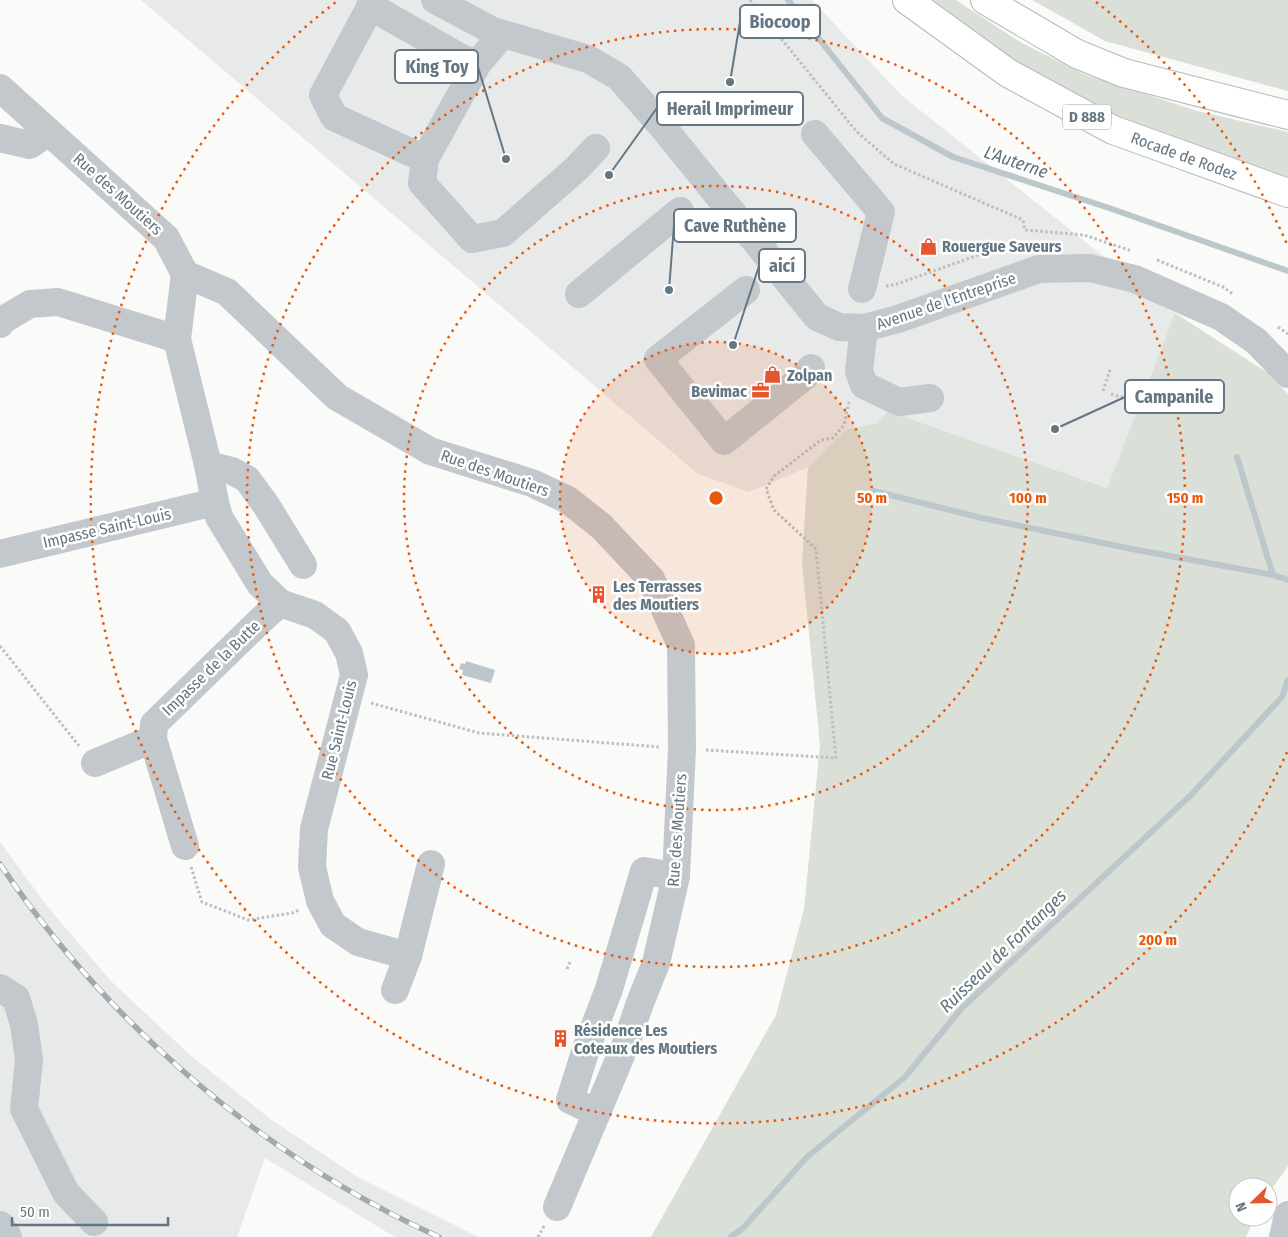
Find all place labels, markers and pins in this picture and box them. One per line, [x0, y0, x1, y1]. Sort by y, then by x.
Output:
callout: Biocoop [740, 5, 820, 38]
callout: King Toy [395, 50, 478, 83]
callout: Herail Imprimeur [657, 92, 803, 125]
callout: Cave Ruthène [674, 209, 796, 242]
shop icon: Rouergue Saveurs [918, 236, 938, 256]
place label: Rouergue Saveurs [942, 237, 1061, 256]
callout: aicí [759, 249, 805, 282]
shop icon: Zolpan [763, 365, 783, 385]
place label: Zolpan [787, 366, 832, 385]
callout: Campanile [1125, 380, 1224, 413]
office icon: Bevimac [751, 381, 771, 401]
place label: Bevimac [691, 382, 747, 401]
centre of rings [707, 489, 725, 507]
place label: Les Terrasses des Moutiers [613, 577, 702, 614]
building icon: Les Terrasses des Moutiers [589, 585, 609, 605]
place label: Résidence Les Coteaux des Moutiers [574, 1021, 717, 1058]
building icon: Résidence Les Coteaux des Moutiers [550, 1029, 570, 1049]

